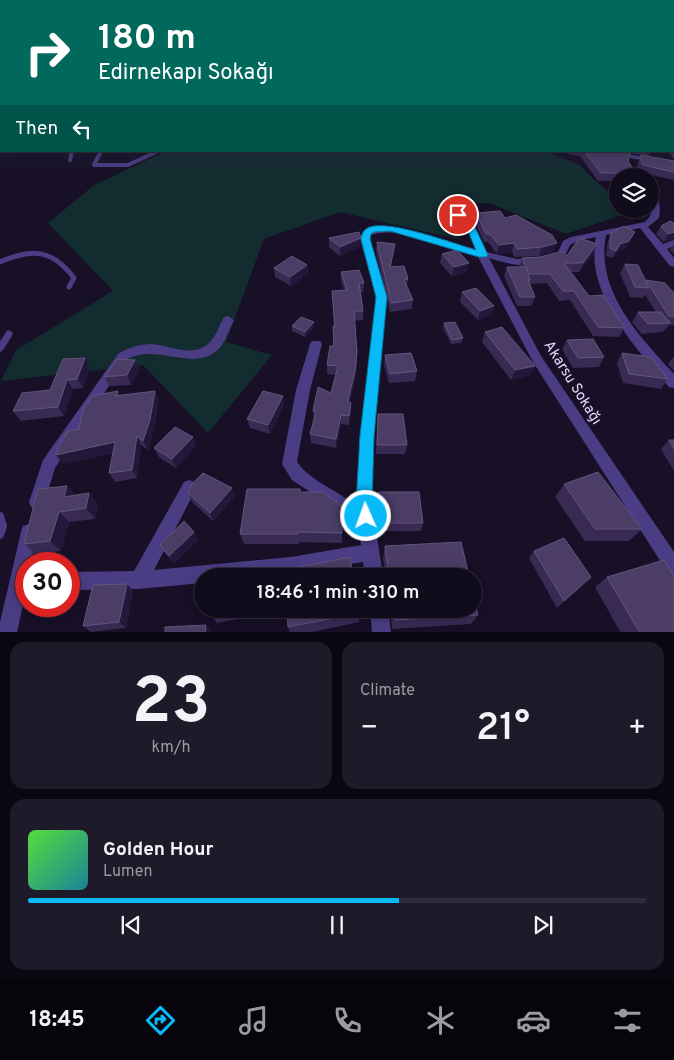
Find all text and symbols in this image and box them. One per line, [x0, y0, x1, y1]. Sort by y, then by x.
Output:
text: 180 m [98, 17, 196, 61]
icon: right [15, 20, 80, 85]
text: Edirnekapı Sokağı [98, 60, 274, 87]
icon: left [68, 115, 96, 143]
text: Then [15, 117, 58, 141]
map controls [609, 168, 659, 218]
button: layers [609, 168, 659, 218]
pin [437, 194, 479, 236]
icon: arrive [444, 201, 472, 229]
street label: Akarsu Sokağı [539, 337, 605, 429]
position arrow [339, 489, 391, 541]
speed limit sign: 30 [15, 552, 80, 617]
text: 18:46 · 1 min · 310 m [256, 581, 420, 605]
text: 23 [132, 664, 210, 746]
text: Climate [360, 681, 415, 701]
text: 21° [476, 705, 530, 754]
text: − [360, 711, 378, 747]
text: + [628, 711, 646, 747]
text: km/h [152, 738, 190, 758]
text: Golden Hour [103, 838, 214, 862]
text: Lumen [103, 862, 153, 882]
icon: previous [117, 911, 145, 939]
icon: pause [323, 911, 351, 939]
icon: next [529, 911, 557, 939]
icon: directions [143, 1003, 178, 1038]
icon: music [236, 1003, 271, 1038]
icon: phone [330, 1003, 365, 1038]
icon: climate [423, 1003, 458, 1038]
icon: car [516, 1003, 551, 1038]
icon: filters [610, 1003, 645, 1038]
text: 18:45 [29, 1007, 85, 1034]

